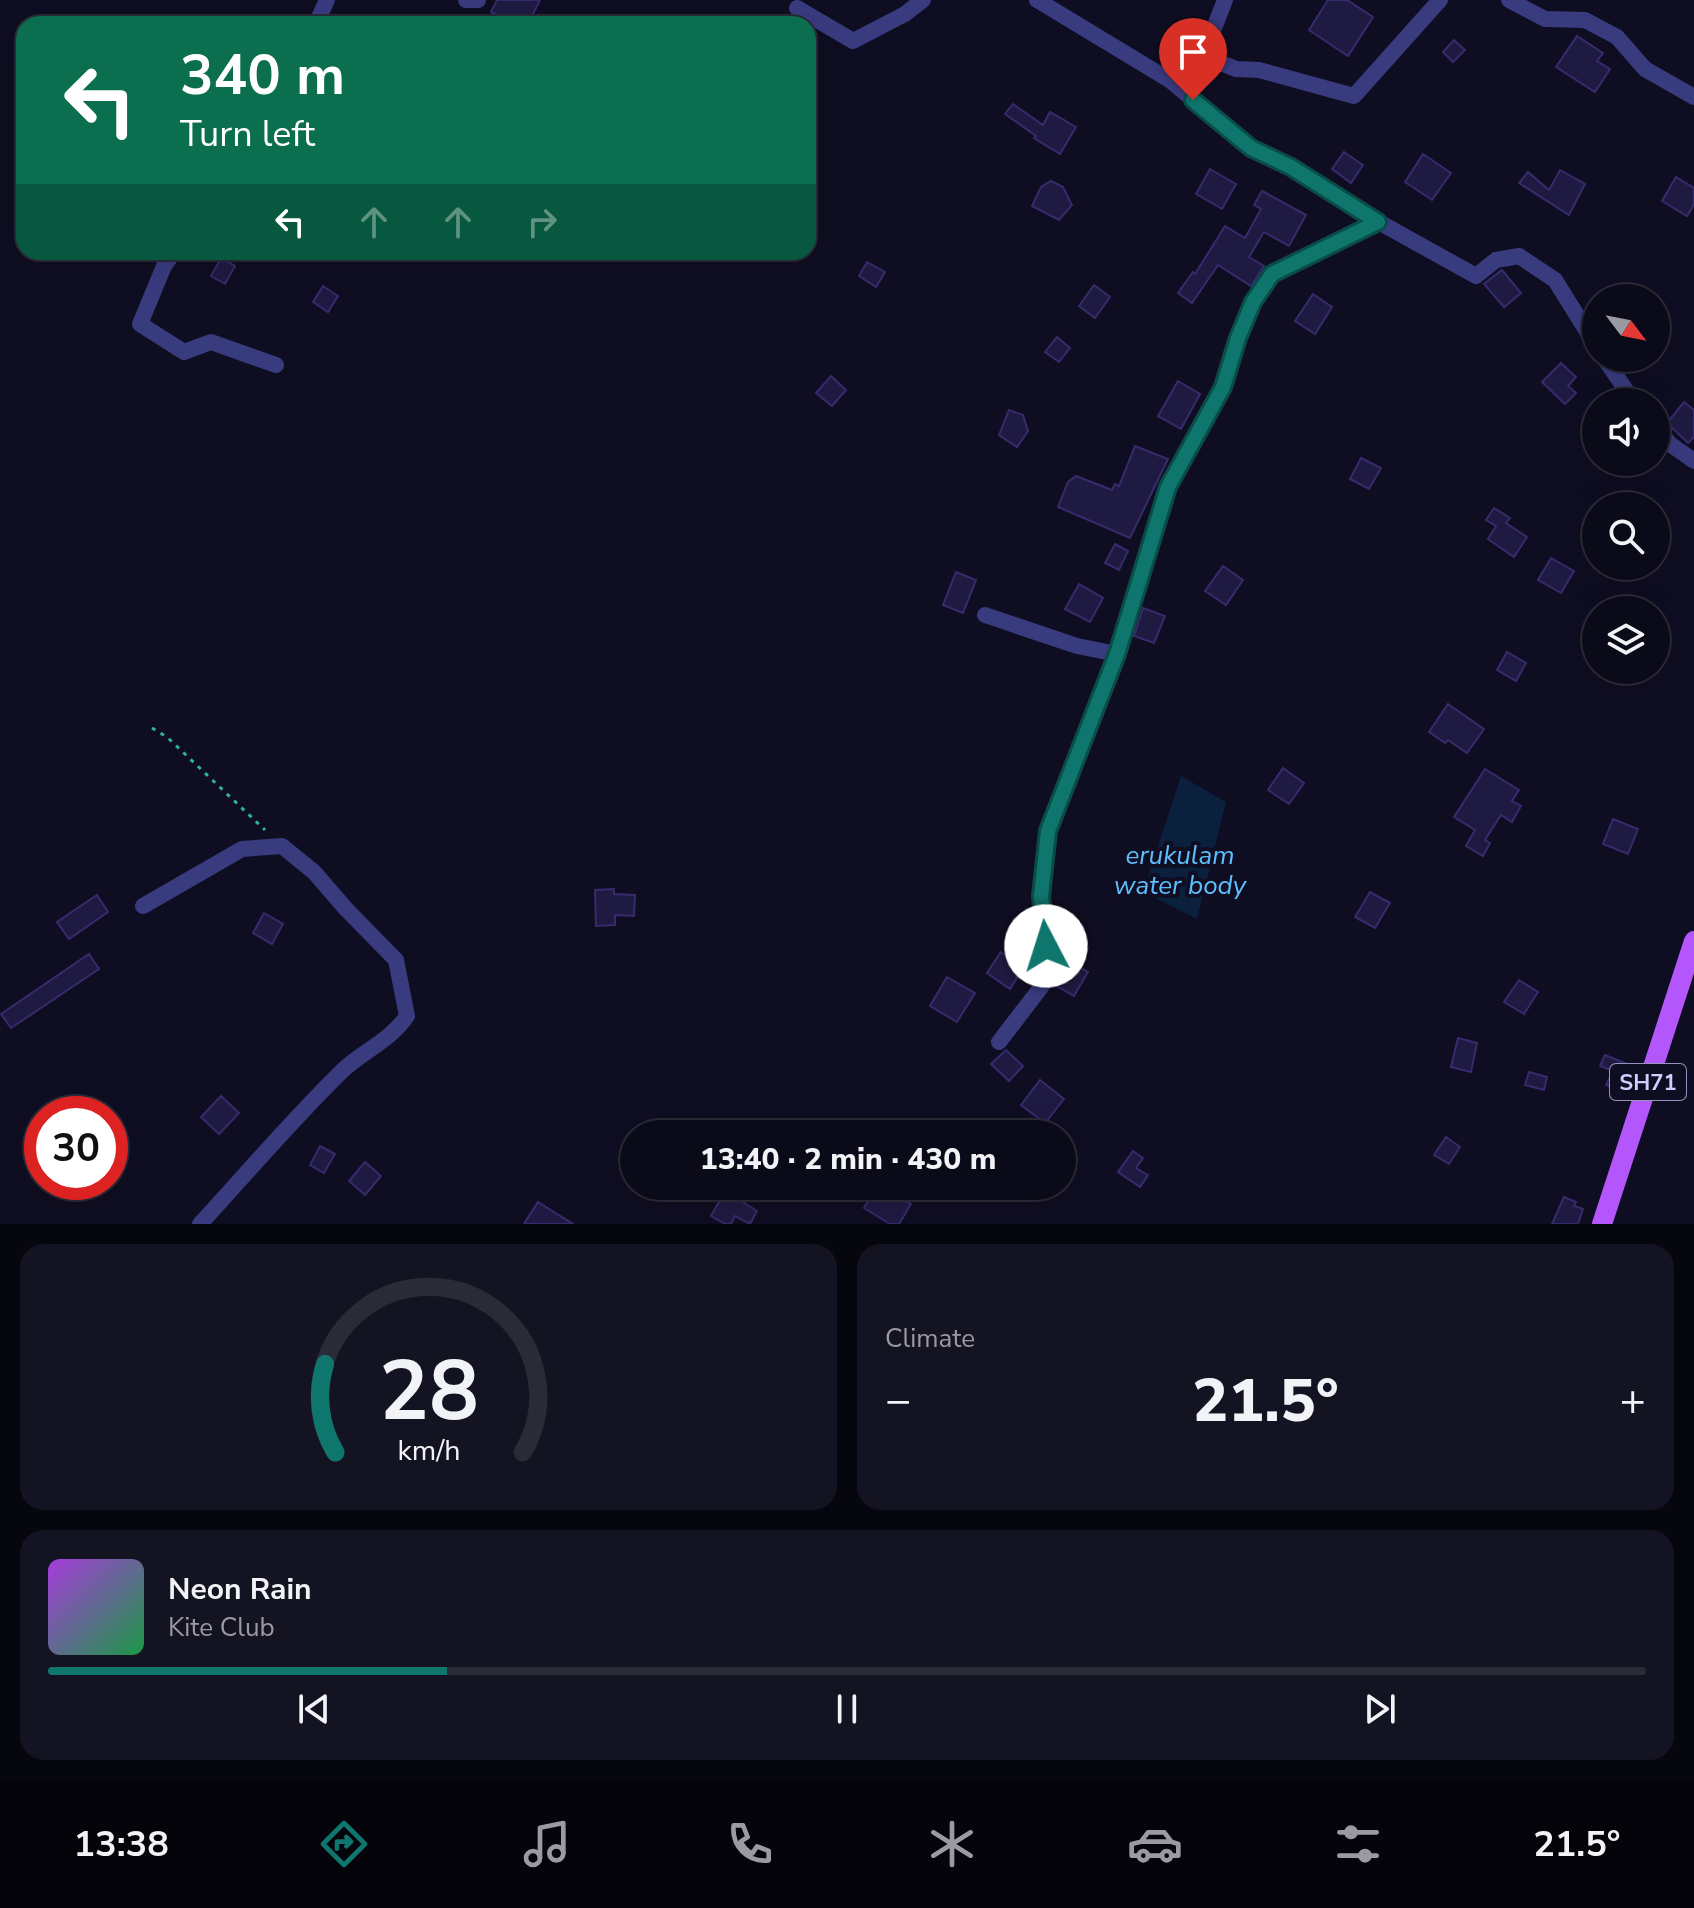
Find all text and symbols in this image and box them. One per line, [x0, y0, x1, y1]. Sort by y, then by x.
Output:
pin [1159, 18, 1227, 100]
icon: arrive [1171, 30, 1215, 74]
text: 340 m [180, 37, 345, 114]
icon: left [48, 48, 152, 152]
text: Turn left [180, 110, 315, 159]
icon: left [268, 200, 312, 244]
icon: ahead [352, 200, 396, 244]
icon: ahead [436, 200, 480, 244]
icon: right [520, 200, 564, 244]
north arrow [1582, 284, 1670, 372]
map controls [1582, 284, 1670, 684]
button: sound [1582, 388, 1670, 476]
button: search [1582, 492, 1670, 580]
button: layers [1582, 596, 1670, 684]
water label: erukulam water body [1114, 838, 1248, 903]
position arrow [1004, 904, 1088, 988]
road number: SH71 [1610, 1064, 1686, 1100]
speed limit sign: 30 [24, 1096, 128, 1200]
text: 13:40 · 2 min · 430 m [700, 1139, 996, 1180]
text: Climate [885, 1321, 975, 1356]
text: 28 [379, 1335, 478, 1448]
text: 21.5° [1192, 1360, 1339, 1442]
text: − [885, 1371, 911, 1431]
text: + [1620, 1371, 1646, 1431]
text: km/h [397, 1431, 460, 1470]
text: Neon Rain [168, 1569, 312, 1610]
text: Kite Club [168, 1610, 275, 1645]
icon: previous [292, 1687, 336, 1731]
icon: pause [825, 1687, 869, 1731]
icon: next [1358, 1687, 1402, 1731]
icon: directions [316, 1816, 372, 1872]
icon: music [519, 1816, 575, 1872]
icon: phone [722, 1816, 778, 1872]
icon: climate [924, 1816, 980, 1872]
icon: car [1127, 1816, 1183, 1872]
icon: filters [1330, 1816, 1386, 1872]
text: 13:38 [73, 1820, 169, 1869]
text: 21.5° [1533, 1820, 1621, 1869]

